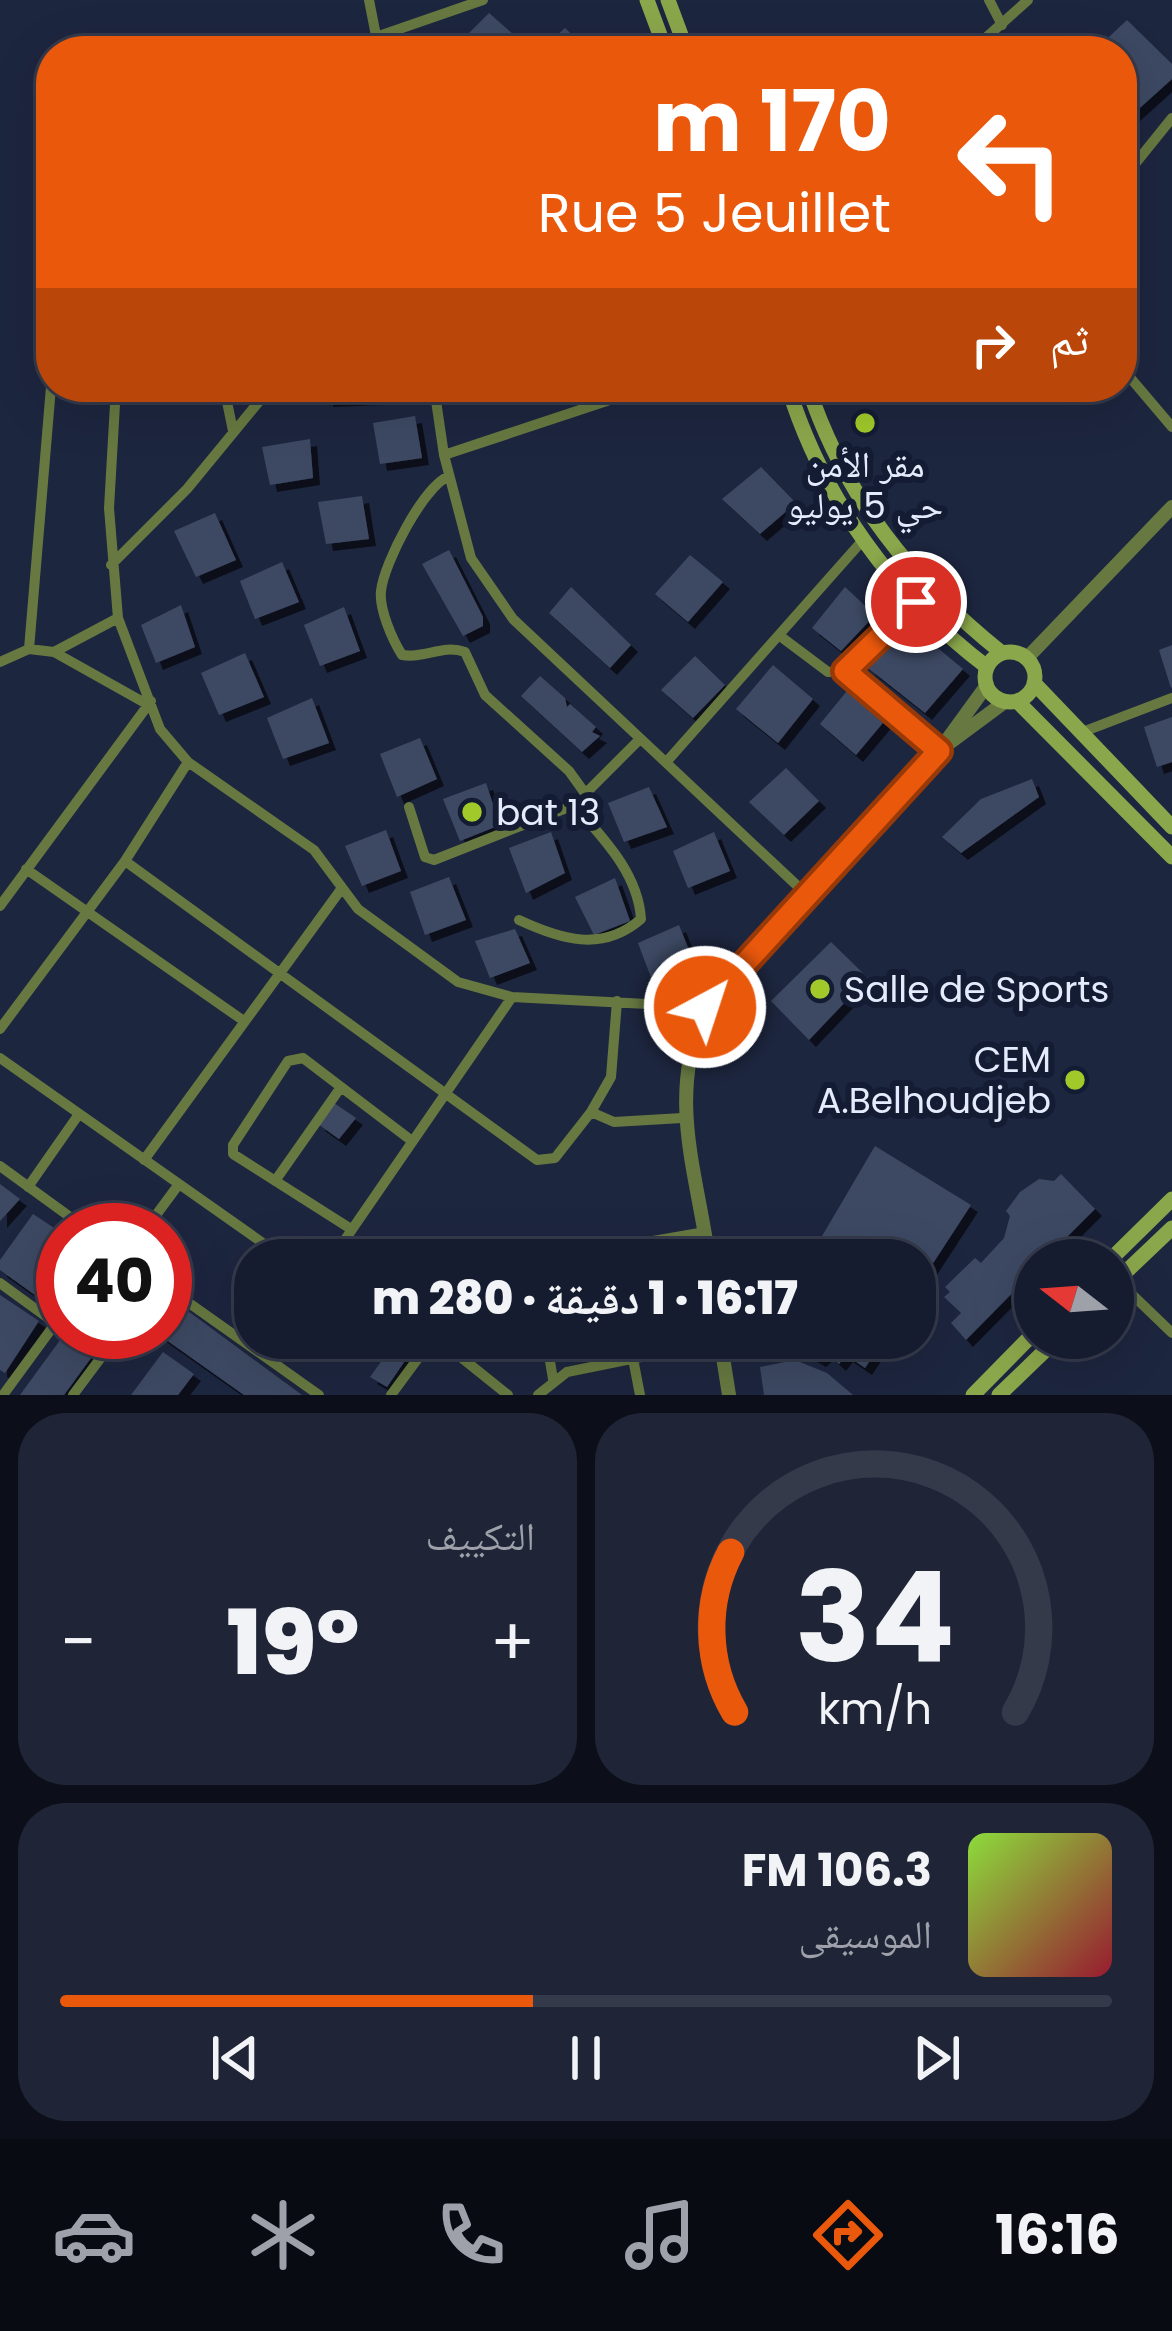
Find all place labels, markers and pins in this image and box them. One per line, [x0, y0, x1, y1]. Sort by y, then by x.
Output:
marker: مقر الأمن حي 5 يوليو [852, 410, 878, 436]
place label: مقر الأمن حي 5 يوليو [787, 439, 943, 534]
pin [865, 551, 967, 653]
place label: bat 13 [496, 787, 600, 838]
marker: bat 13 [459, 799, 485, 825]
place label: Salle de Sports [844, 964, 1109, 1015]
marker: Salle de Sports [807, 976, 833, 1002]
place label: CEM A.Belhoudjeb [817, 1034, 1051, 1126]
marker: CEM A.Belhoudjeb [1062, 1067, 1088, 1093]

